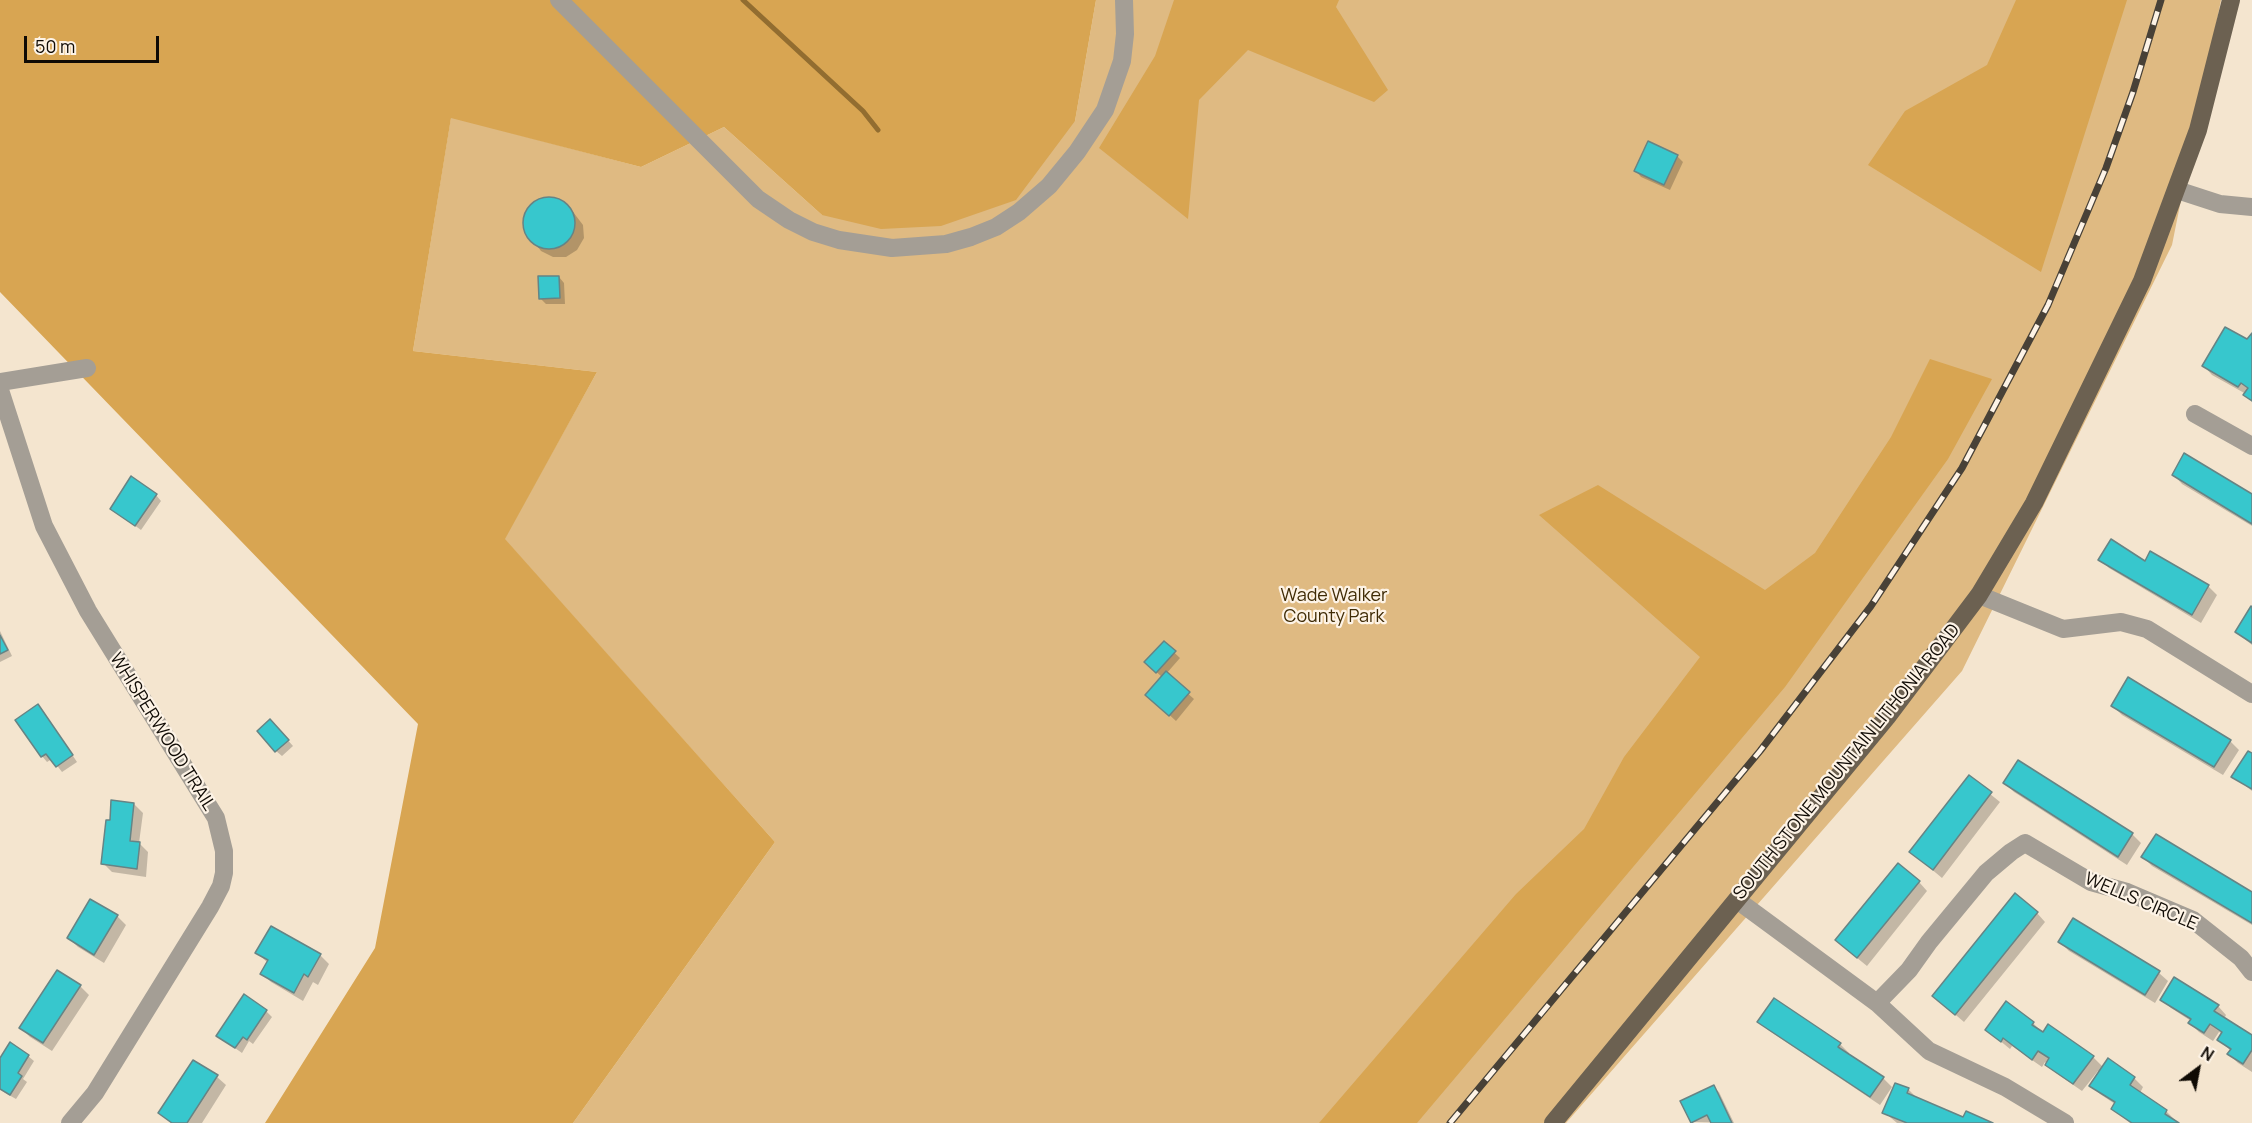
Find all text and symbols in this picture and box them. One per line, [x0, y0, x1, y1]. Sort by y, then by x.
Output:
scale bar [27, 24, 162, 62]
text: 50 m [35, 34, 75, 58]
park label: Wade Walker County Park [1281, 585, 1387, 628]
street label: SOUTH STONE MOUNTAIN LITHONIA ROAD [1729, 620, 1965, 904]
street label: WHISPERWOOD TRAIL [105, 649, 219, 815]
street label: WELLS CIRCLE [2081, 868, 2201, 936]
north arrow [2168, 1039, 2228, 1099]
text: N [2197, 1041, 2218, 1066]

